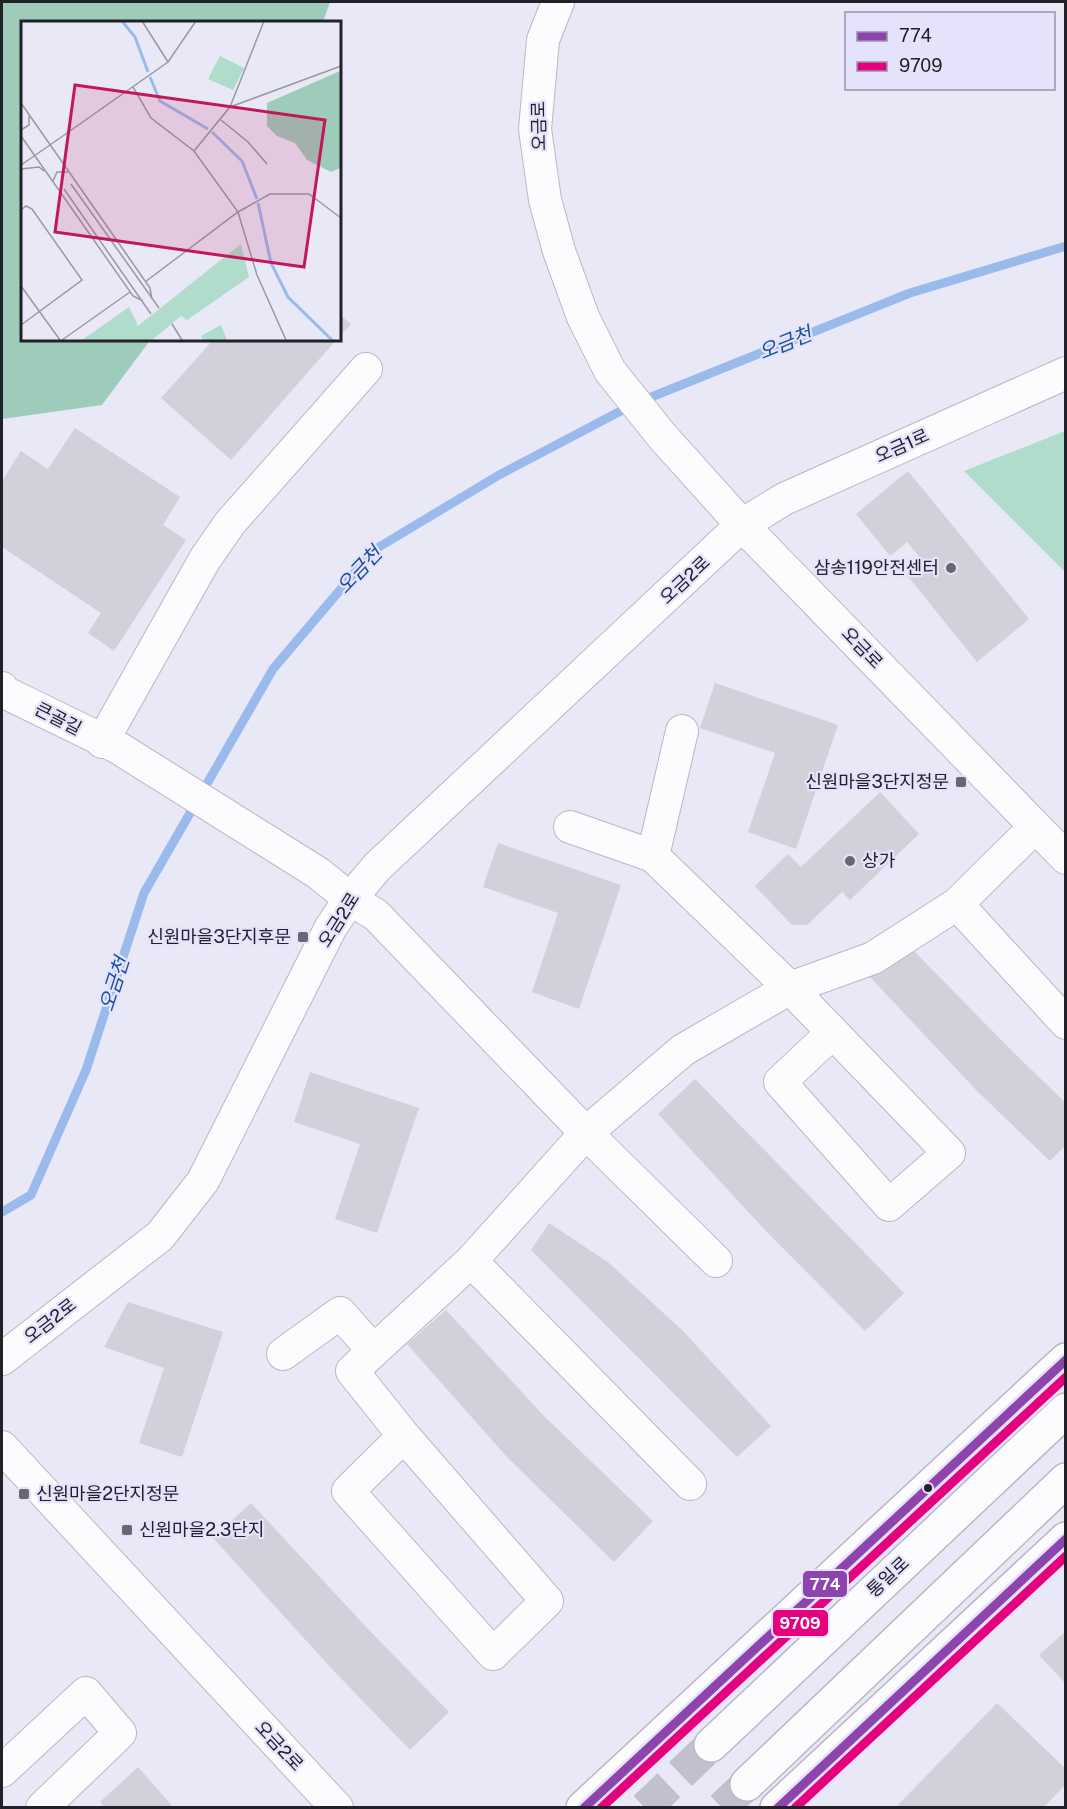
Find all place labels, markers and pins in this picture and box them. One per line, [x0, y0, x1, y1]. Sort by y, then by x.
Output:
place label: 삼송119안전센터 [814, 557, 939, 578]
marker: 삼송119안전센터 [944, 561, 958, 575]
place label: 신원마을3단지정문 [805, 771, 949, 792]
marker: 신원마을3단지정문 [954, 775, 968, 789]
place label: 상가 [862, 850, 896, 871]
marker: 상가 [843, 854, 857, 868]
place label: 신원마을3단지후문 [147, 926, 291, 947]
marker: 신원마을3단지후문 [296, 930, 310, 944]
unlabelled marker [922, 1482, 934, 1494]
place label: 신원마을2단지정문 [36, 1483, 179, 1504]
marker: 신원마을2단지정문 [17, 1487, 31, 1501]
place label: 신원마을2.3단지 [139, 1519, 264, 1540]
marker: 신원마을2.3단지 [120, 1523, 134, 1537]

